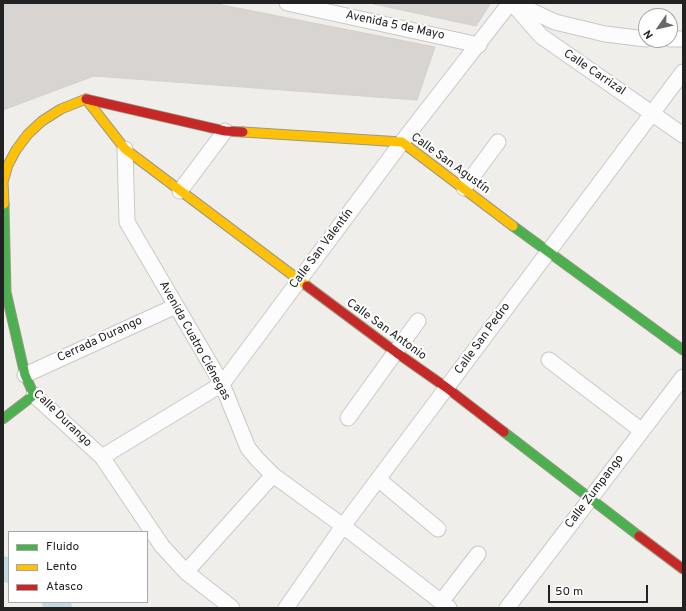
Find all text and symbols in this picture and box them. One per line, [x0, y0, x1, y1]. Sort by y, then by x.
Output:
street label: Avenida 5 de Mayo [344, 8, 446, 44]
north arrow [638, 8, 678, 48]
text: N [641, 27, 657, 41]
street label: Calle Carrizal [560, 47, 628, 99]
street label: Calle San Agustín [408, 130, 492, 198]
street label: Calle San Valentín [287, 206, 357, 292]
street label: Avenida Cuatro Ciénegas [155, 279, 233, 403]
street label: Calle San Antonio [343, 296, 429, 364]
street label: Calle San Pedro [452, 300, 514, 378]
street label: Cerrada Durango [55, 314, 145, 366]
street label: Calle Durango [30, 387, 94, 451]
street label: Calle Zumpango [563, 452, 627, 532]
legend [8, 531, 148, 603]
text: Fluido [46, 539, 79, 555]
text: Lento [46, 559, 77, 575]
scale bar [550, 577, 650, 603]
text: Atasco [46, 579, 83, 595]
text: 50 m [555, 584, 583, 600]

